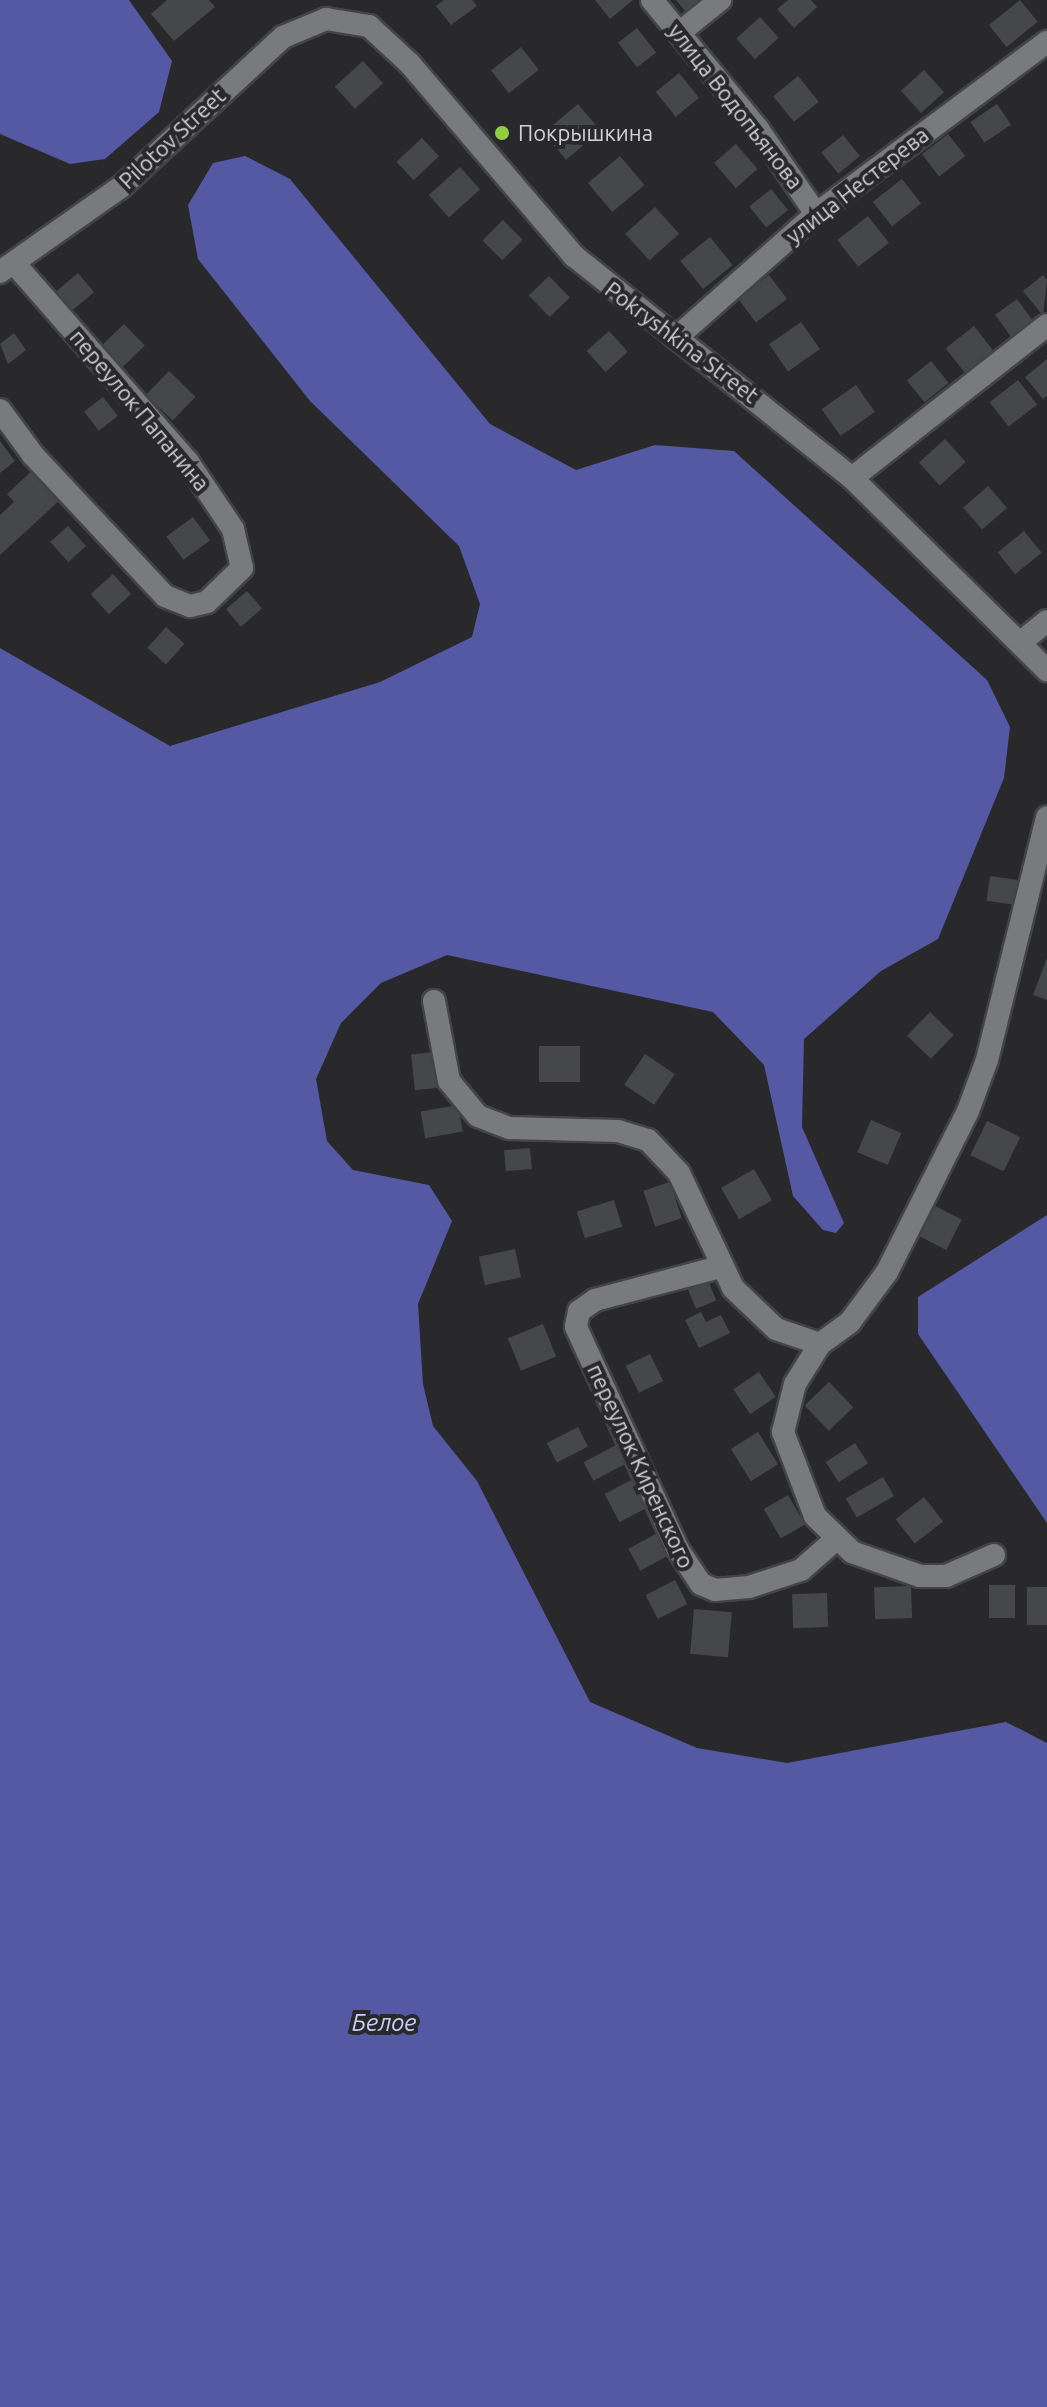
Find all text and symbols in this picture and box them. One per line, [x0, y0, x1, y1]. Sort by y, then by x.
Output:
street label: улица Водопьянова [663, 18, 809, 194]
street label: Pilotov Street [113, 82, 231, 194]
place label: Покрышкина [518, 120, 653, 146]
street label: улица Нестерева [780, 121, 934, 249]
marker: Покрышкина [493, 124, 511, 142]
street label: Pokryshkina Street [600, 276, 764, 408]
street label: переулок Папанина [65, 324, 215, 496]
street label: переулок Киренского [582, 1360, 700, 1572]
water label: Белое [352, 2009, 416, 2037]

